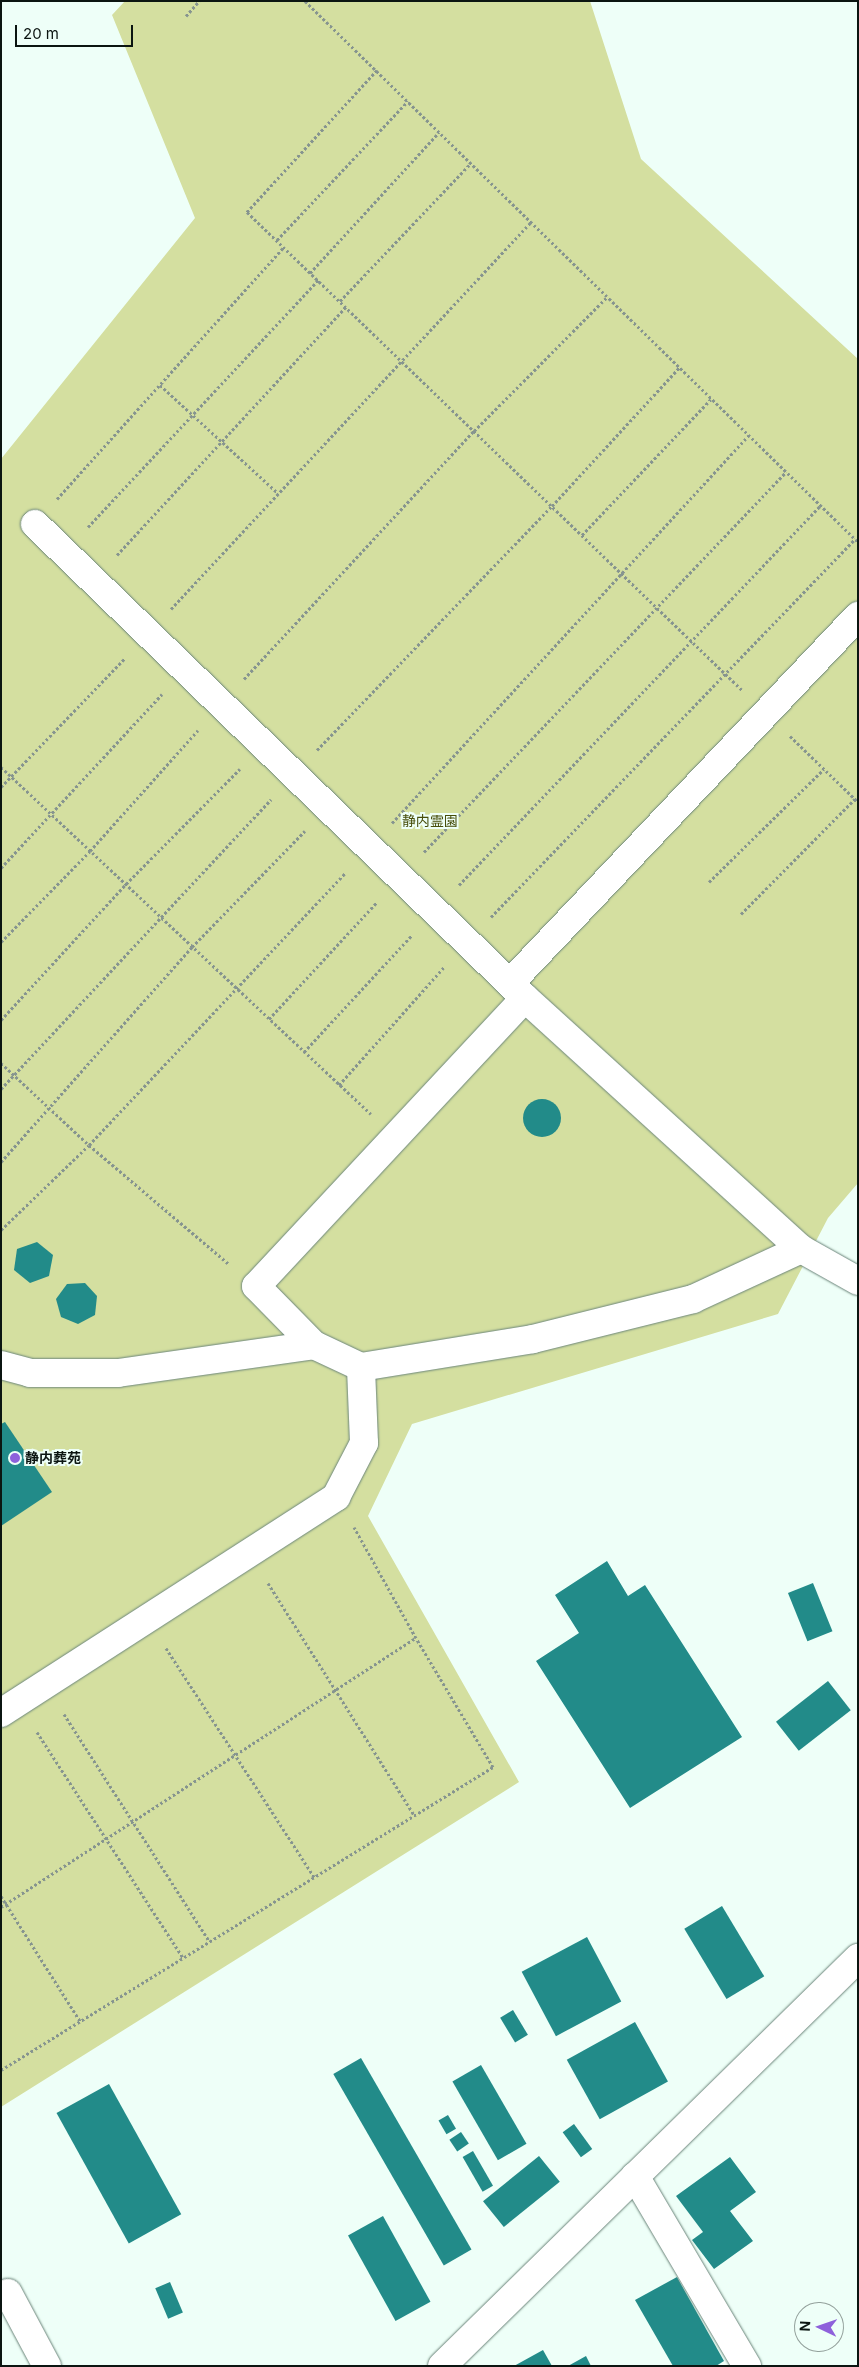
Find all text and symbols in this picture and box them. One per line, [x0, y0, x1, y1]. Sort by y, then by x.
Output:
scale bar [18, 15, 135, 47]
text: 20 m [23, 24, 59, 43]
park label: 静内霊園 [402, 813, 458, 829]
place label: 静内葬苑 [25, 1450, 81, 1466]
marker: 静内葬苑 [9, 1452, 21, 1464]
north arrow [794, 2302, 844, 2352]
text: N [796, 2320, 813, 2332]

